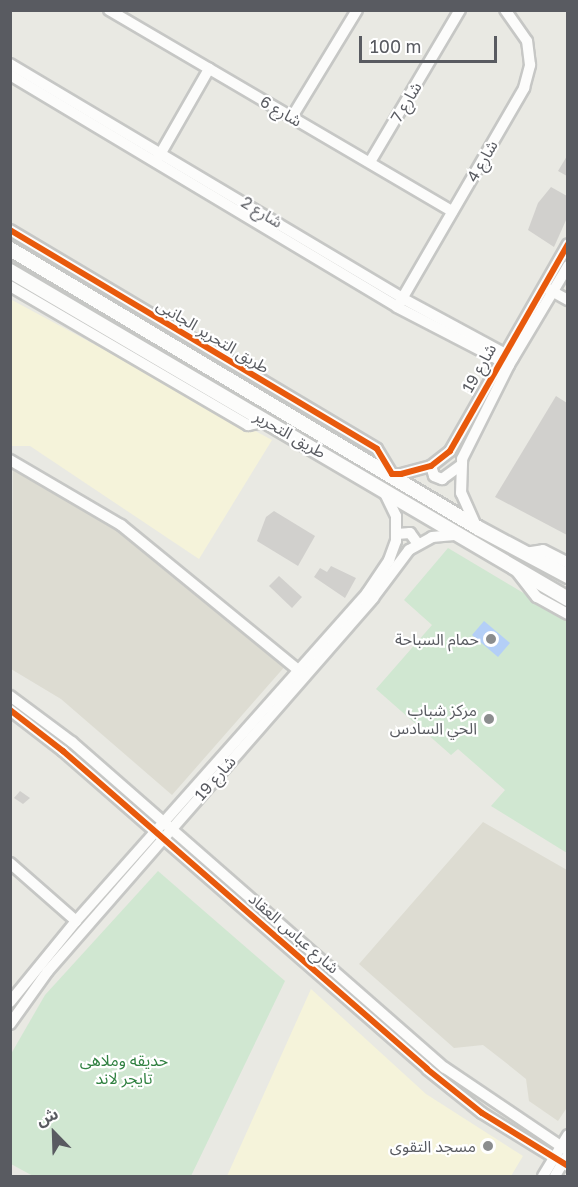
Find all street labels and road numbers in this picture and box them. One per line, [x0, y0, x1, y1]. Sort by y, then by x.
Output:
street label: شارع 7 [387, 78, 425, 126]
street label: شارع 6 [257, 91, 305, 131]
street label: شارع 4 [462, 137, 502, 185]
street label: شارع 2 [238, 192, 286, 232]
street label: طريق التحرير الجانبى [153, 295, 273, 377]
street label: شارع 19 [458, 340, 500, 396]
street label: طريق التحرير [251, 406, 329, 462]
street label: شارع 19 [190, 752, 240, 804]
street label: شارع عباس العقاد [245, 889, 343, 977]

